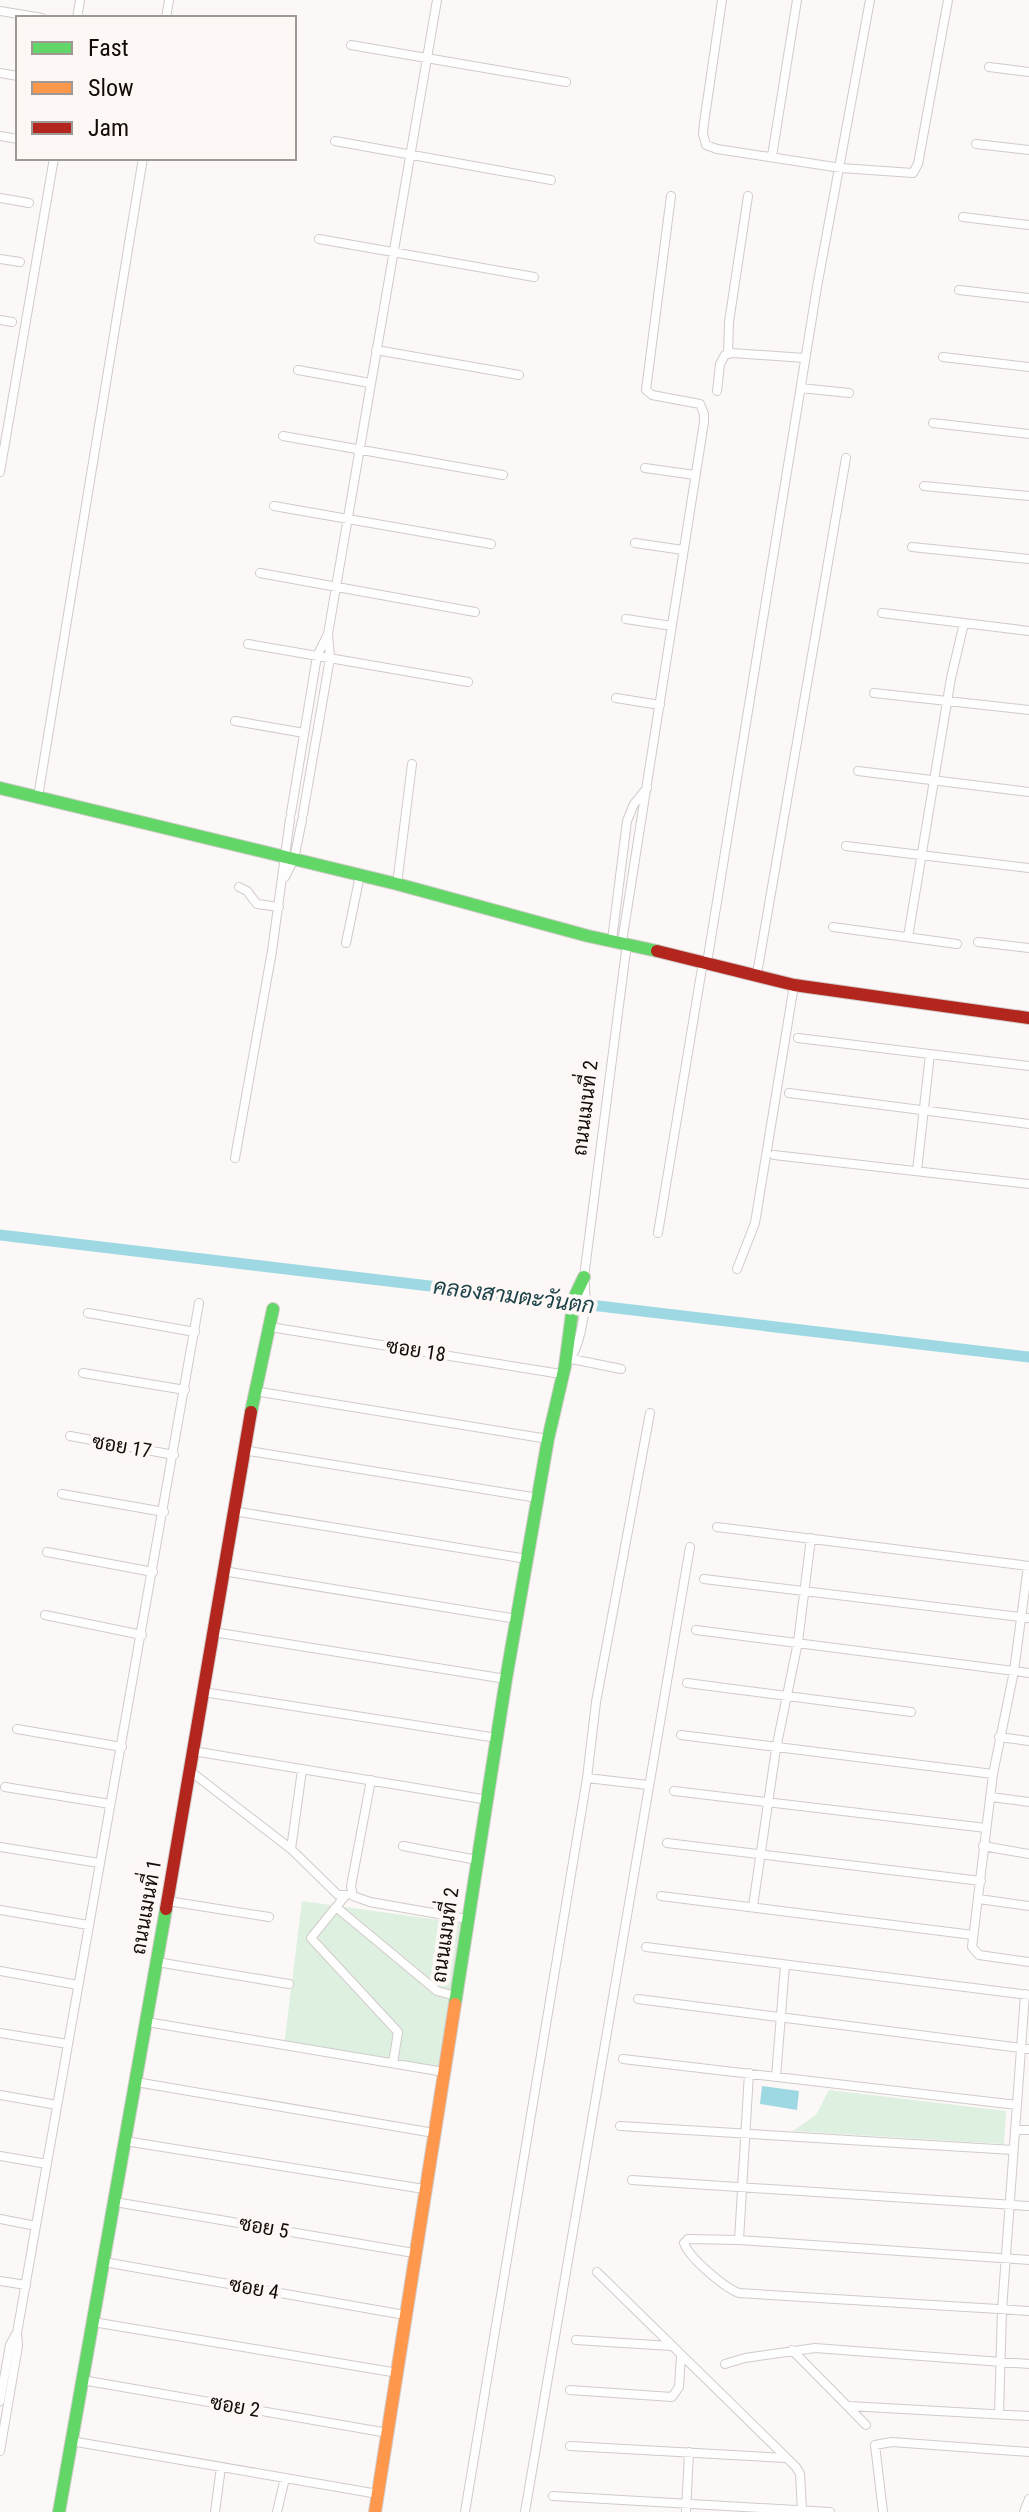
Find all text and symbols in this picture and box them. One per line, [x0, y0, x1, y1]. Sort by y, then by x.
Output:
legend [16, 16, 296, 160]
text: Fast [88, 34, 129, 62]
text: Slow [88, 74, 134, 102]
text: Jam [88, 114, 129, 142]
street label: ถนนเมนที่ 2 [562, 1058, 603, 1157]
water label: คลองสามตะวันตก [432, 1273, 596, 1318]
street label: ซอย 18 [385, 1333, 447, 1367]
street label: ซอย 17 [90, 1429, 154, 1463]
street label: ถนนเมนที่ 1 [121, 1857, 166, 1956]
street label: ถนนเมนที่ 2 [421, 1885, 464, 1984]
street label: ซอย 5 [237, 2211, 291, 2243]
street label: ซอย 4 [227, 2272, 281, 2304]
street label: ซอย 2 [208, 2390, 262, 2422]

